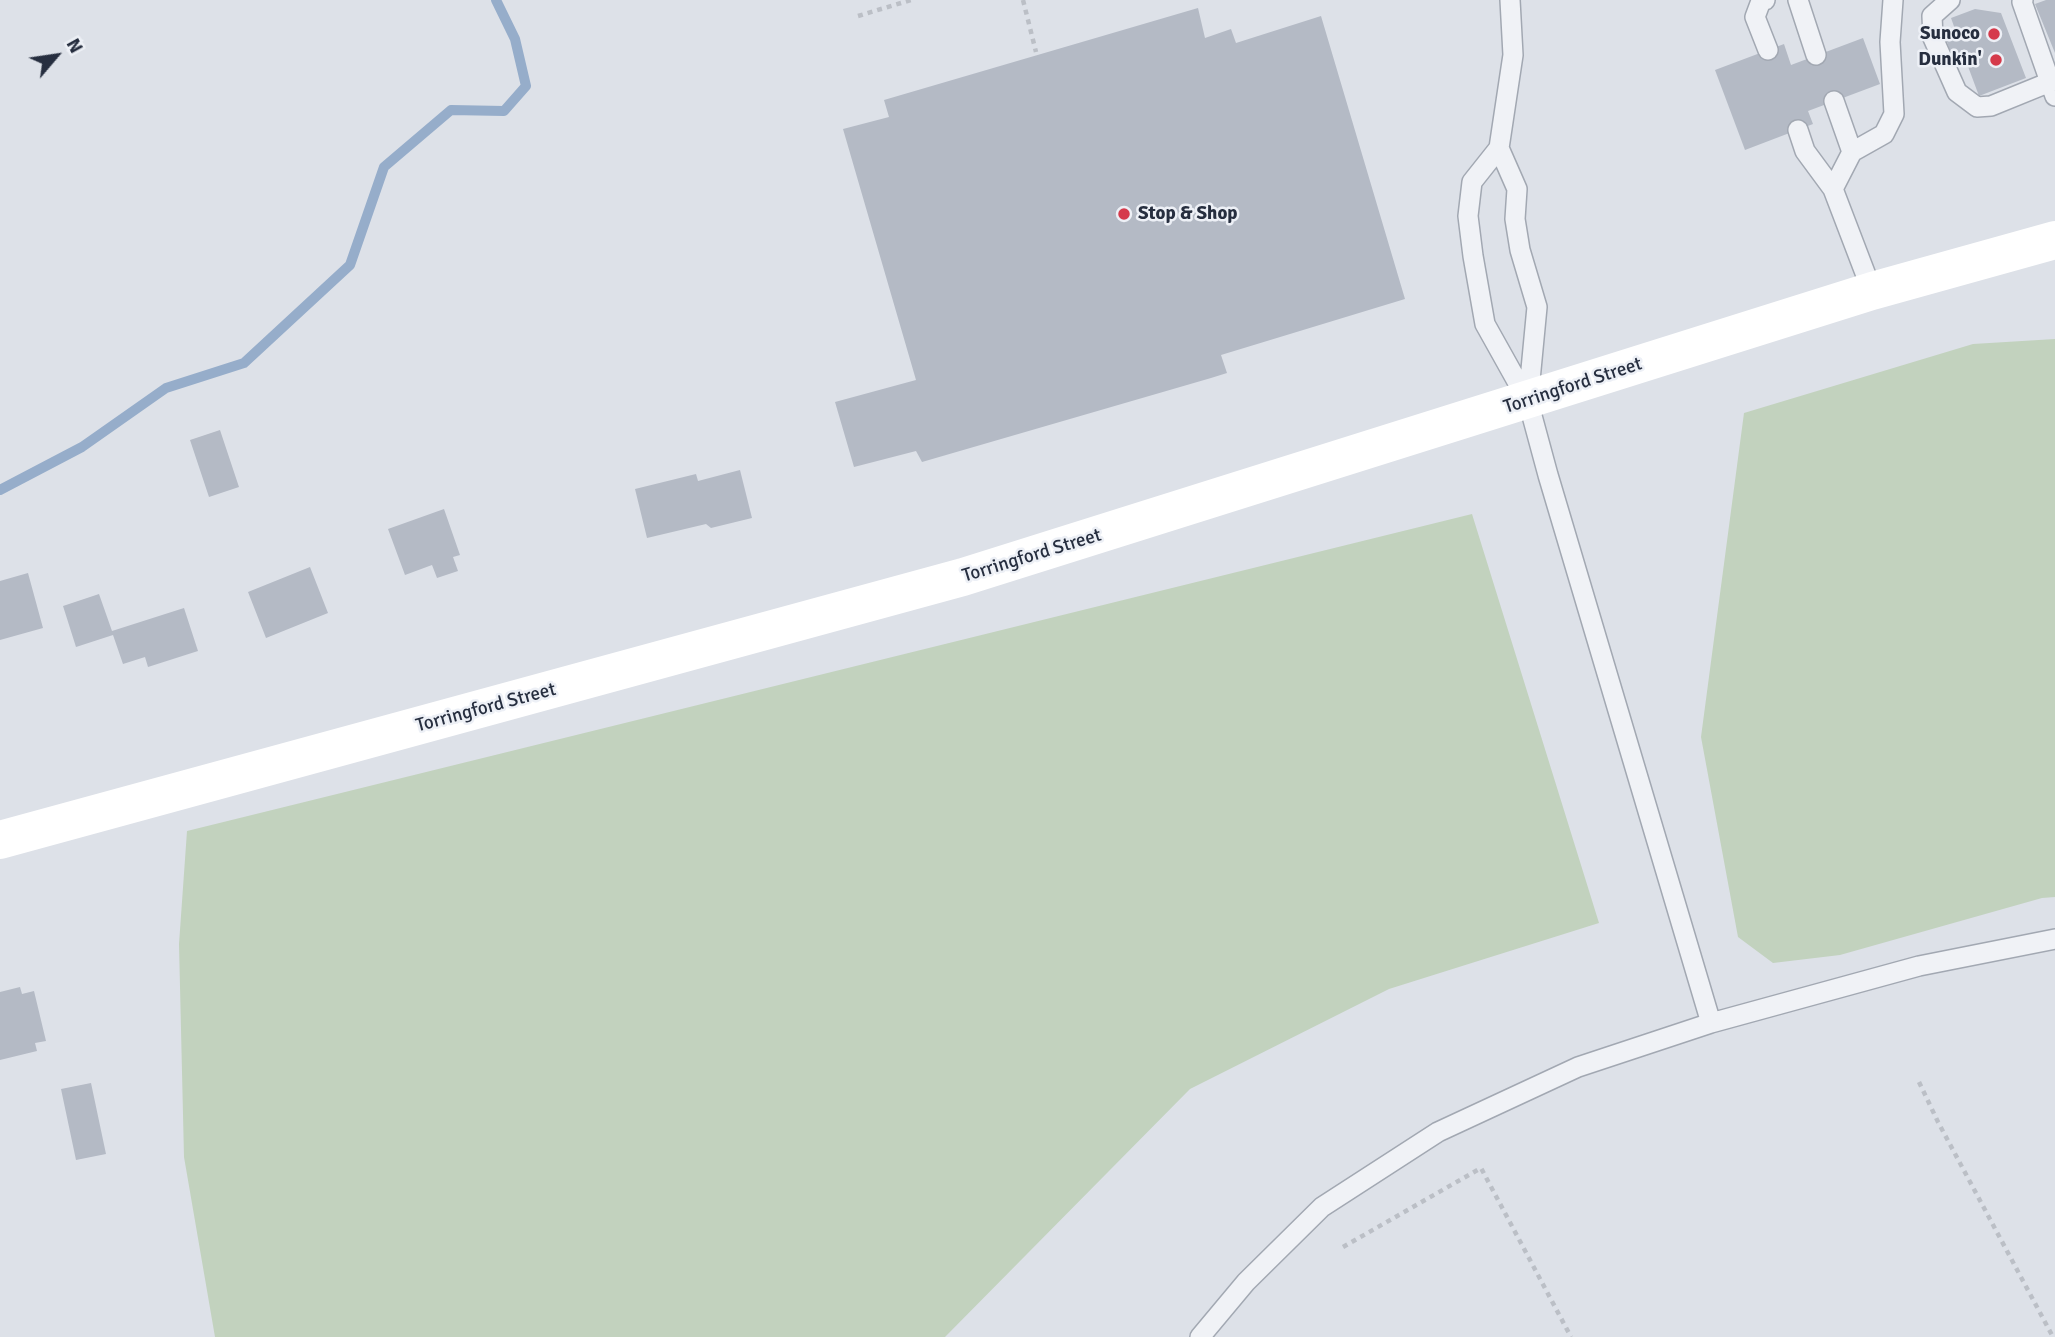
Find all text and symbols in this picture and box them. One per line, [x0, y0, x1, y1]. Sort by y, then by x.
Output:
north arrow [21, 21, 91, 91]
place label: Sunoco [1920, 23, 1980, 45]
marker: Sunoco [1986, 26, 2002, 42]
text: N [61, 34, 88, 57]
place label: Dunkin' [1918, 49, 1982, 71]
marker: Dunkin' [1988, 52, 2004, 68]
place label: Stop & Shop [1138, 203, 1238, 225]
marker: Stop & Shop [1116, 206, 1132, 222]
street label: Torringford Street [1501, 353, 1645, 419]
street label: Torringford Street [960, 524, 1104, 588]
street label: Torringford Street [413, 678, 559, 738]

